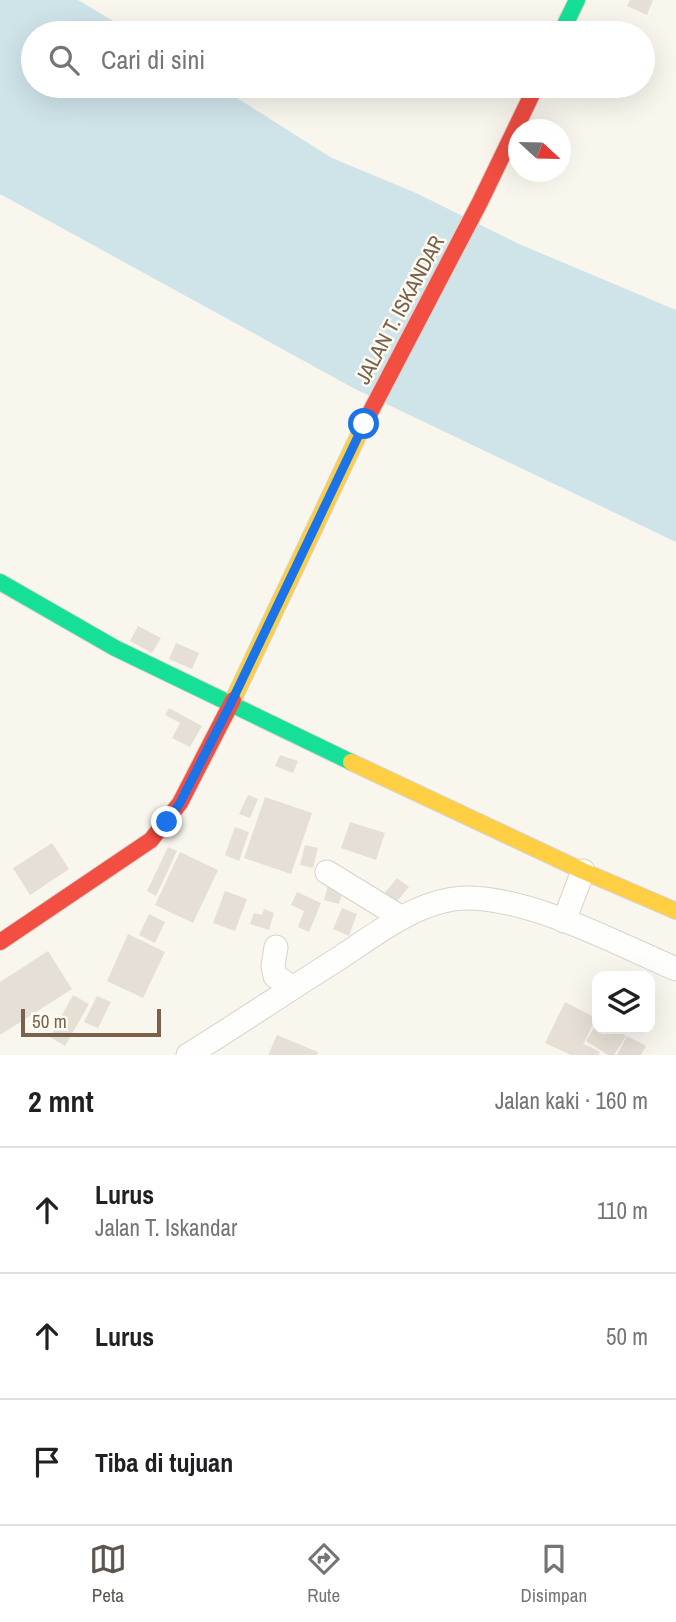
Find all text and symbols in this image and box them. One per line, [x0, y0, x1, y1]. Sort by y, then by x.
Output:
search box [21, 21, 655, 98]
icon: search [45, 41, 83, 79]
text: Cari di sini [101, 42, 205, 77]
north arrow [508, 119, 571, 182]
street label: JALAN T. ISKANDAR [348, 230, 451, 389]
route start [348, 408, 379, 439]
route end [151, 806, 182, 837]
map controls [592, 971, 655, 1034]
button: layers [592, 971, 655, 1034]
scale bar [21, 1006, 161, 1038]
text: 50 m [32, 1008, 67, 1034]
text: 2 mnt [28, 1081, 94, 1121]
text: Jalan kaki · 160 m [495, 1085, 648, 1116]
text: Lurus [95, 1177, 154, 1212]
icon: ahead [28, 1191, 66, 1229]
text: 110 m [597, 1195, 648, 1226]
text: Jalan T. Iskandar [95, 1212, 237, 1243]
icon: ahead [28, 1317, 66, 1355]
text: Lurus [95, 1319, 154, 1354]
text: 50 m [606, 1321, 648, 1352]
icon: arrive [28, 1443, 66, 1481]
text: Tiba di tujuan [95, 1445, 233, 1480]
tab: Peta [89, 1540, 127, 1608]
tab: Rute [305, 1540, 343, 1608]
tab: Disimpan [520, 1540, 587, 1608]

